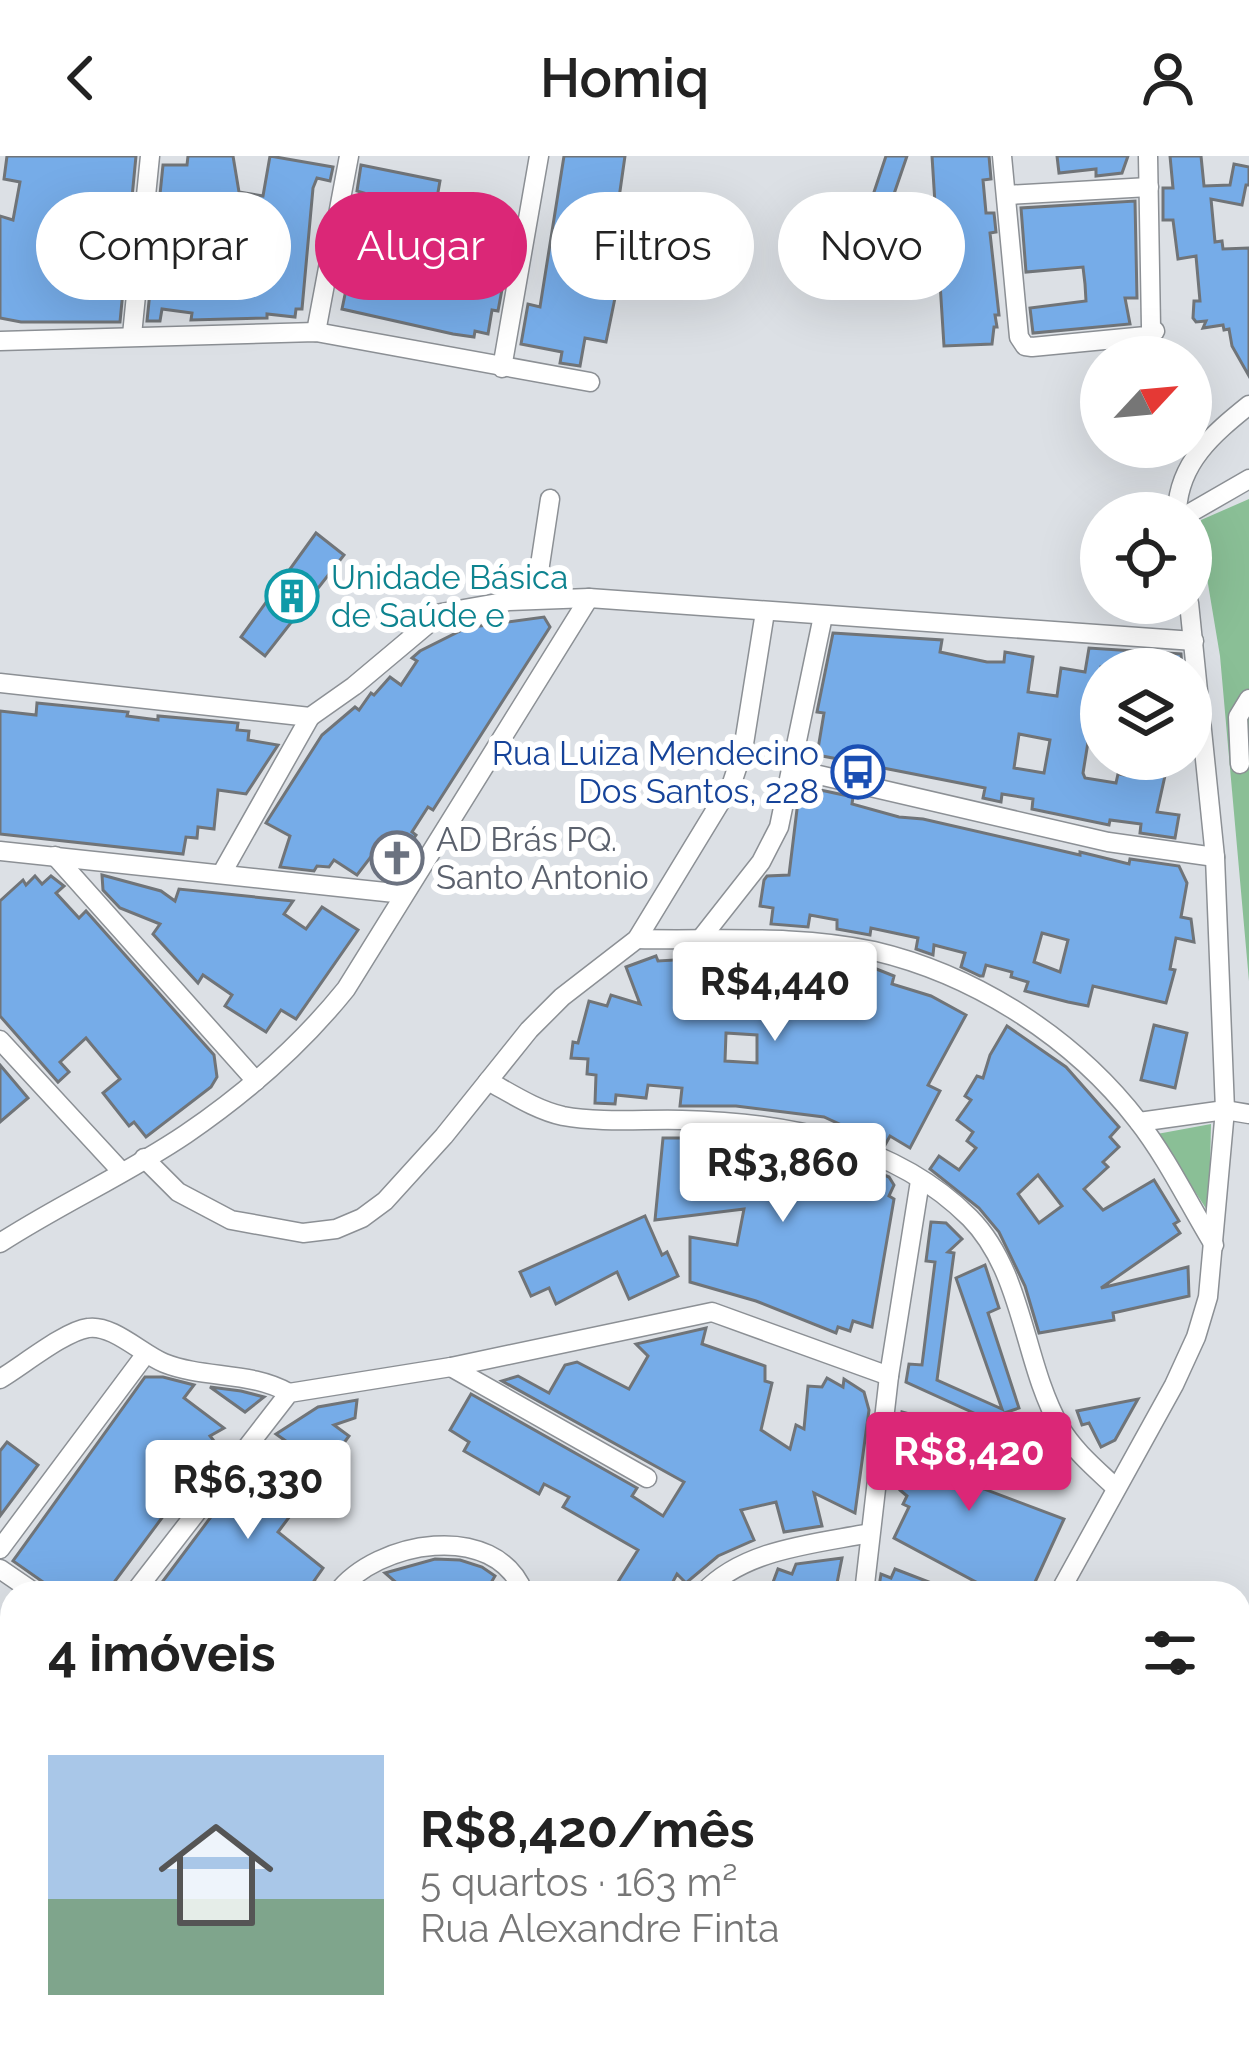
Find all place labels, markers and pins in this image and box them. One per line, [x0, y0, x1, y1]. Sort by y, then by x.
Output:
place label: Unidade Básica de Saúde e [331, 558, 568, 635]
building icon: Unidade Básica de Saúde e [264, 568, 320, 624]
place label: Rua Luiza Mendecino Dos Santos, 228 [492, 734, 819, 811]
bus stop icon: Rua Luiza Mendecino Dos Santos, 228 [830, 744, 886, 800]
place label: AD Brás PQ. Santo Antonio [436, 820, 649, 897]
church icon: AD Brás PQ. Santo Antonio [369, 830, 425, 886]
pin: R$4,440 [664, 942, 886, 1044]
pin: R$3,860 [672, 1123, 894, 1225]
pin: R$8,420 [858, 1412, 1080, 1514]
pin: R$6,330 [137, 1440, 359, 1542]

